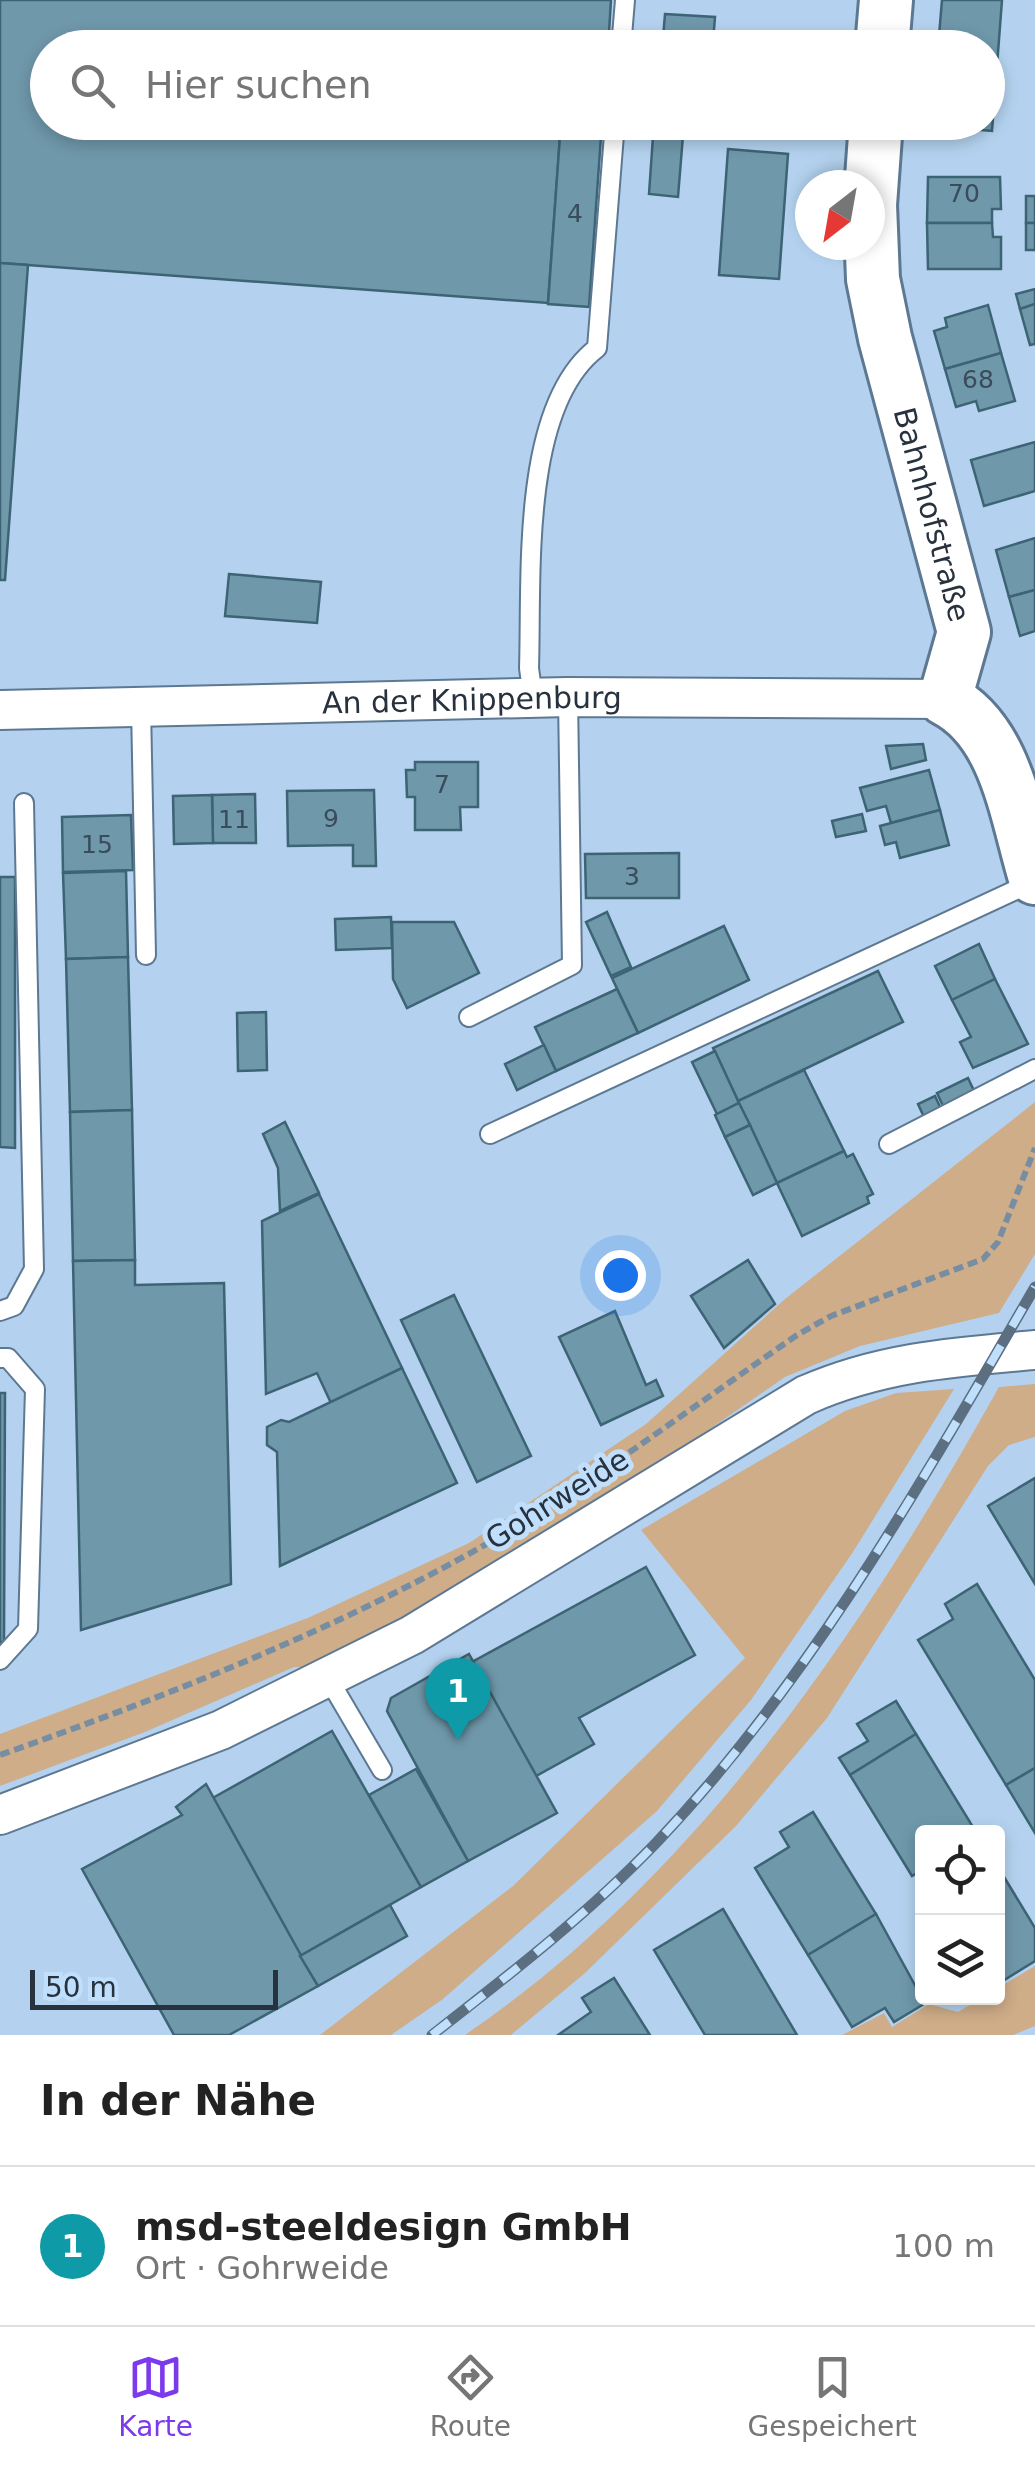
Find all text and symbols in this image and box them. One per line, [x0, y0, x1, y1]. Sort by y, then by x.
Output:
search box [30, 30, 1005, 140]
icon: search [65, 58, 120, 113]
text: Hier suchen [145, 63, 372, 107]
north arrow [795, 170, 885, 260]
house number: 70 [948, 179, 980, 208]
house number: 4 [567, 199, 583, 228]
house number: 68 [962, 365, 994, 394]
street label: Bahnhofstraße [887, 403, 978, 625]
street label: An der Knippenburg [321, 679, 622, 720]
house number: 7 [434, 770, 450, 799]
house number: 9 [323, 804, 339, 833]
house number: 11 [218, 805, 250, 834]
house number: 15 [81, 830, 113, 859]
house number: 3 [624, 862, 640, 891]
your location [595, 1250, 646, 1301]
street label: Gohrweide [479, 1441, 635, 1557]
pin: 1 [426, 1658, 490, 1740]
map controls [915, 1825, 1005, 2005]
button: locate [915, 1825, 1005, 1915]
button: layers [915, 1915, 1005, 2005]
scale bar [30, 1965, 278, 2010]
text: 50 m [45, 1971, 117, 2004]
text: In der Nähe [40, 2076, 316, 2125]
text: msd-steeldesign GmbH [135, 2205, 631, 2249]
text: 1 [61, 2227, 84, 2265]
text: 100 m [893, 2227, 995, 2265]
text: Ort · Gohrweide [135, 2249, 389, 2287]
tab: Karte [118, 2350, 193, 2443]
tab: Route [430, 2350, 511, 2443]
tab: Gespeichert [748, 2350, 917, 2443]

